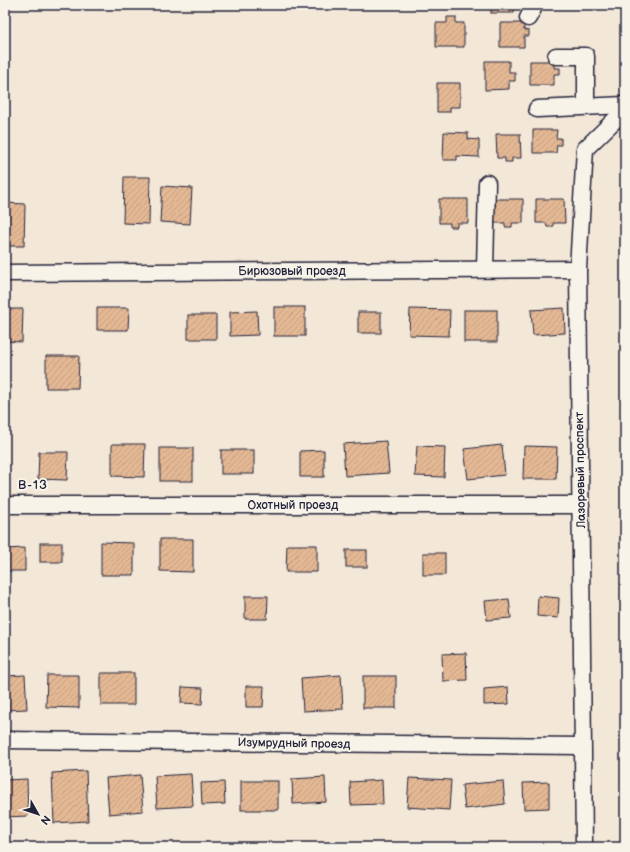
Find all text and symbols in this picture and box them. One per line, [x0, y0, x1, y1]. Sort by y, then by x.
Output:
street label: Бирюзовый проезд [238, 264, 346, 279]
street label: Лазоревый проспект [572, 411, 589, 529]
district label: В-13 [18, 477, 48, 493]
street label: Охотный проезд [248, 498, 339, 513]
street label: Изумрудный проезд [237, 735, 351, 752]
north arrow [18, 794, 58, 834]
text: N [38, 813, 53, 827]

